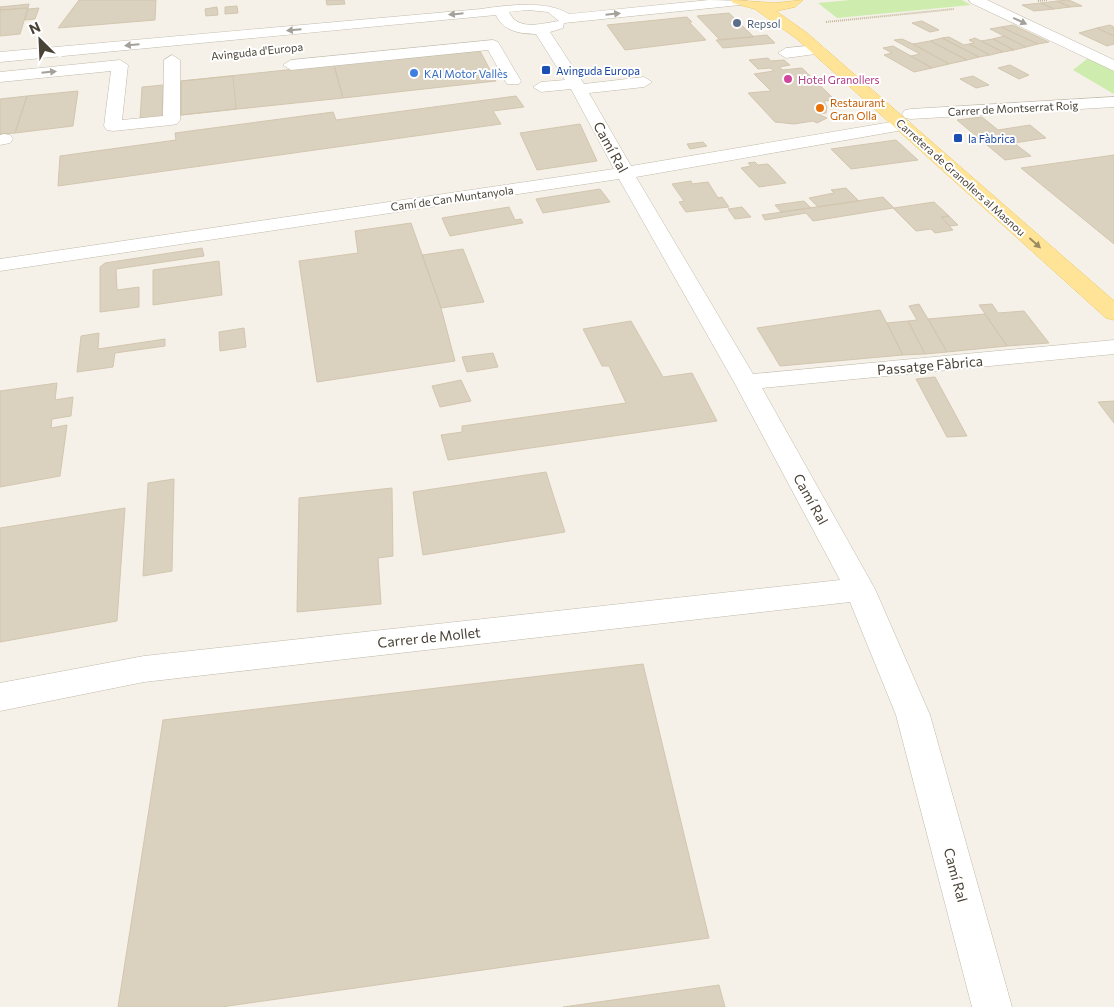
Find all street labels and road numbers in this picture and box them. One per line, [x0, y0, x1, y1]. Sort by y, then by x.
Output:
street label: Avinguda d'Europa [210, 40, 304, 62]
street label: Carrer de Montserrat Roig [947, 98, 1079, 118]
street label: Carretera de Granollers al Masnou [894, 116, 1028, 238]
street label: Camí Ral [590, 119, 632, 175]
street label: Camí de Can Muntanyola [390, 183, 514, 213]
street label: Passatge Fàbrica [876, 352, 984, 378]
street label: Camí Ral [790, 471, 832, 527]
street label: Carrer de Mollet [377, 623, 482, 651]
street label: Camí Ral [941, 846, 971, 904]

